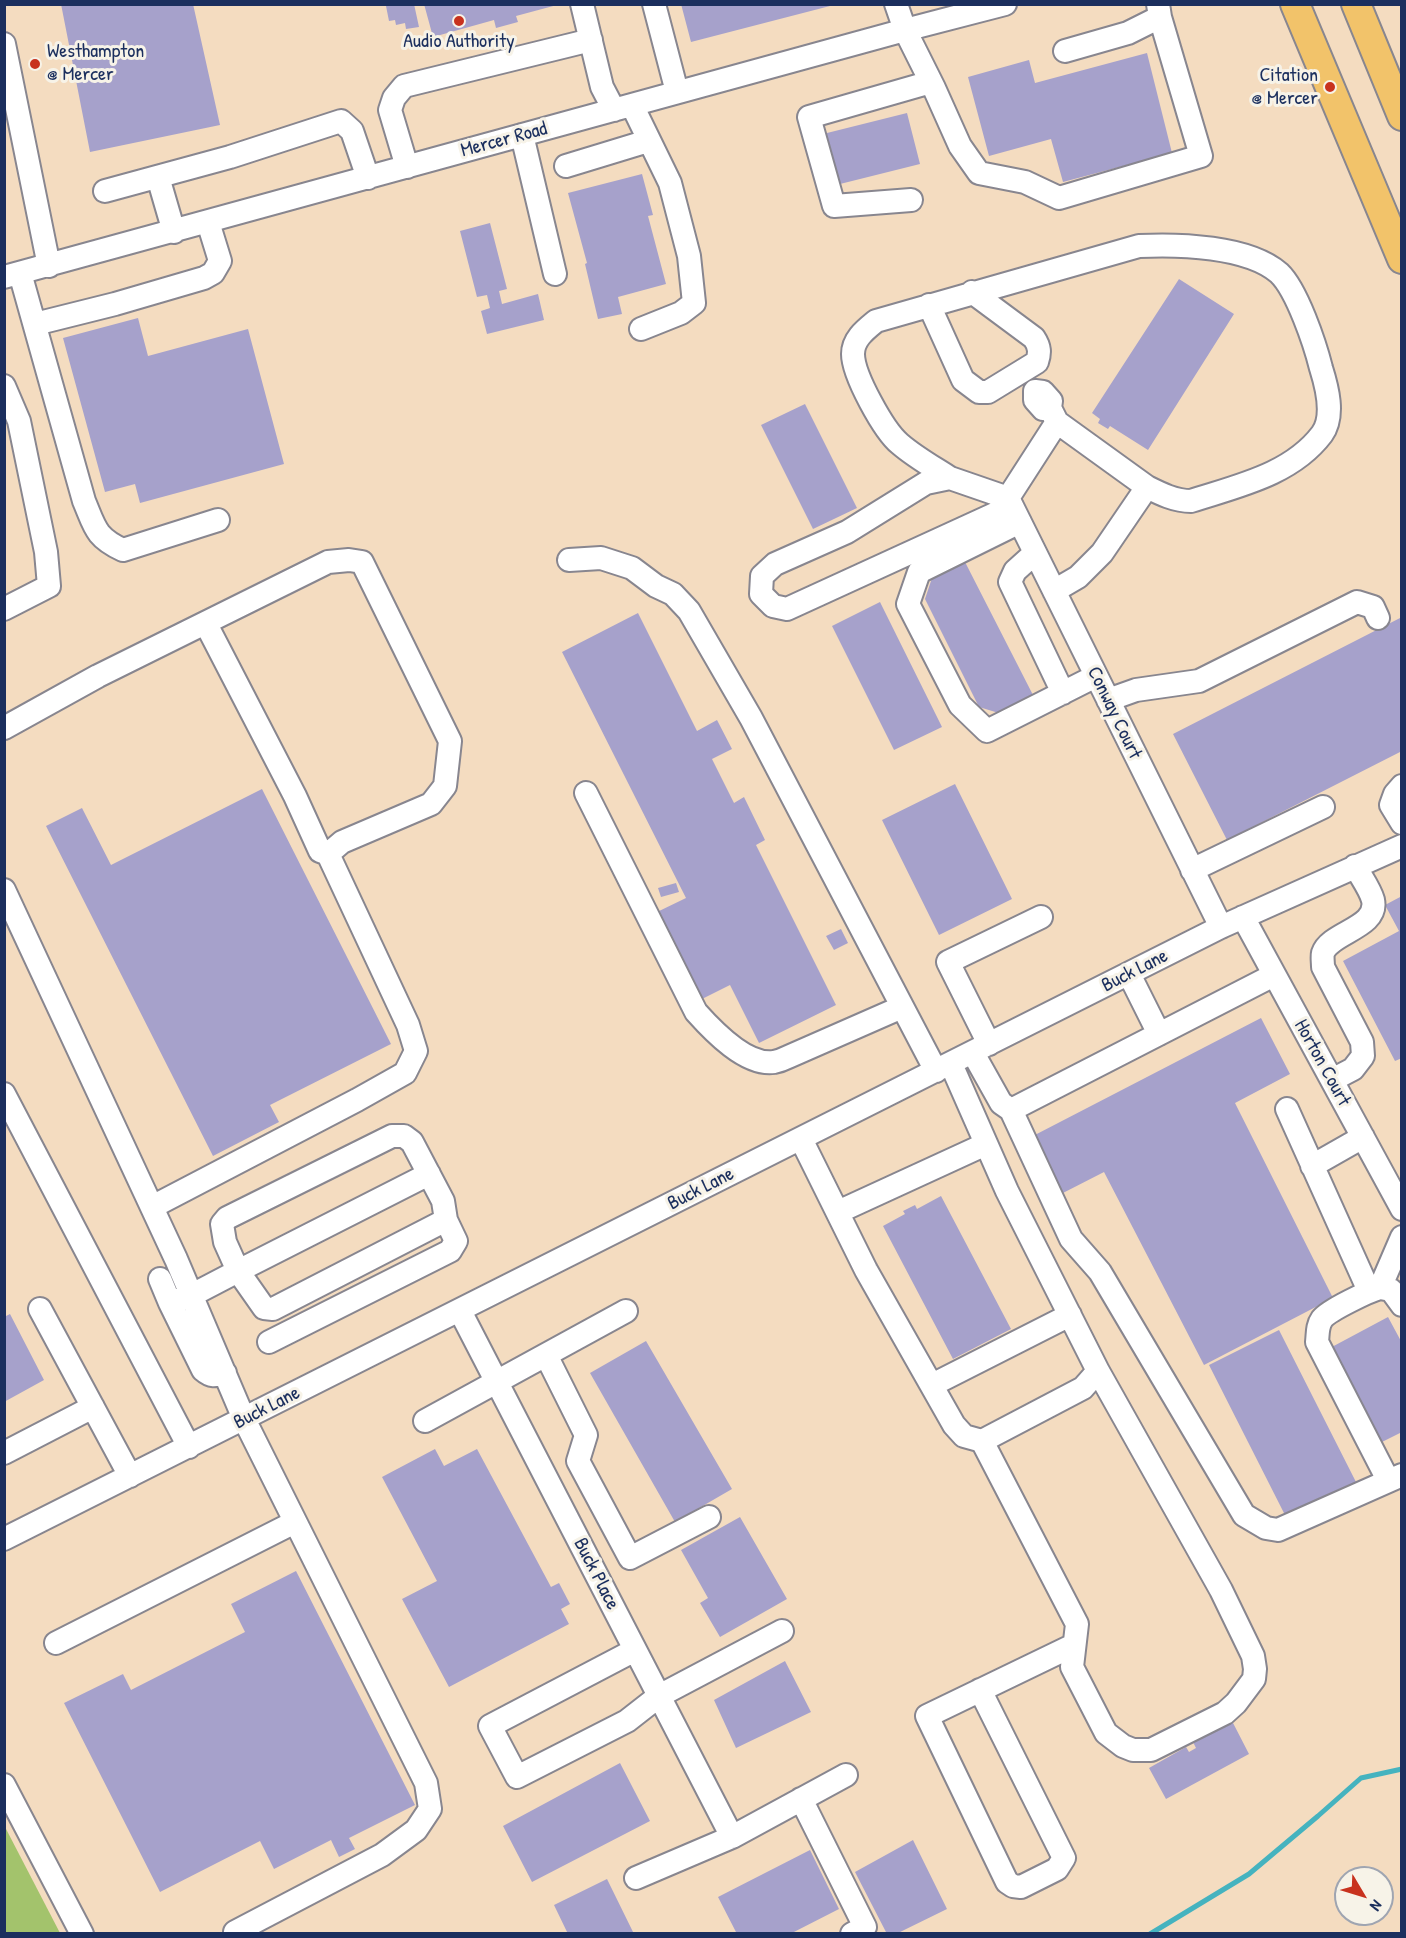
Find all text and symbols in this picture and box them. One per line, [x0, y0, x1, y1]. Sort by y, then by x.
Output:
marker: Audio Authority [452, 14, 466, 28]
place label: Audio Authority [403, 30, 515, 54]
place label: Westhampton @ Mercer [47, 40, 144, 87]
marker: Westhampton @ Mercer [28, 57, 42, 71]
place label: Citation @ Mercer [1251, 64, 1318, 111]
marker: Citation @ Mercer [1323, 80, 1337, 94]
street label: Mercer Road [458, 117, 550, 163]
street label: Conway Court [1081, 663, 1147, 763]
street label: Buck Lane [1098, 944, 1172, 998]
street label: Horton Court [1288, 1016, 1356, 1110]
street label: Buck Lane [664, 1162, 738, 1216]
street label: Buck Lane [230, 1381, 304, 1435]
street label: Buck Place [568, 1534, 624, 1614]
north arrow [1334, 1866, 1394, 1926]
text: N [1365, 1896, 1388, 1916]

